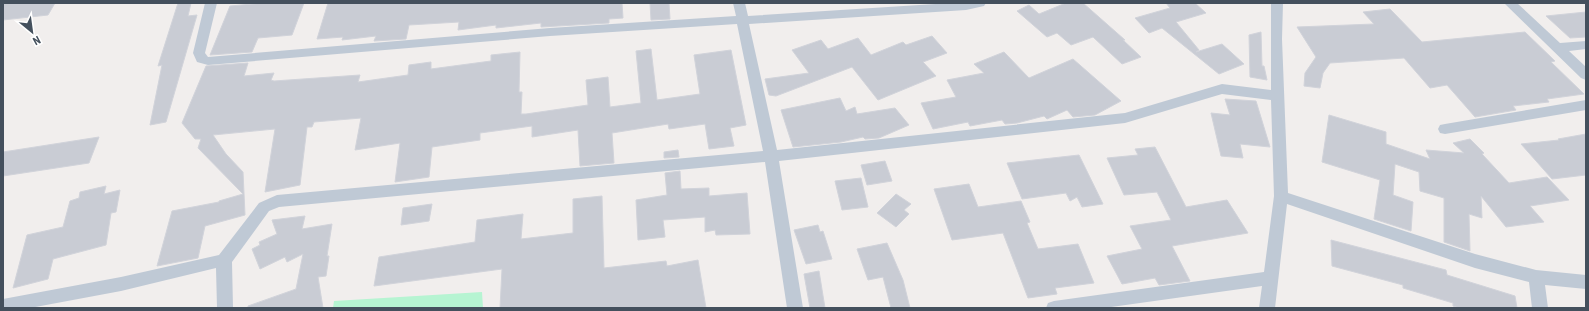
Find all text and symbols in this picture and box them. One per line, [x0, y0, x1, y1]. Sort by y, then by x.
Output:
north arrow [12, 12, 52, 52]
text: N [30, 33, 43, 48]

